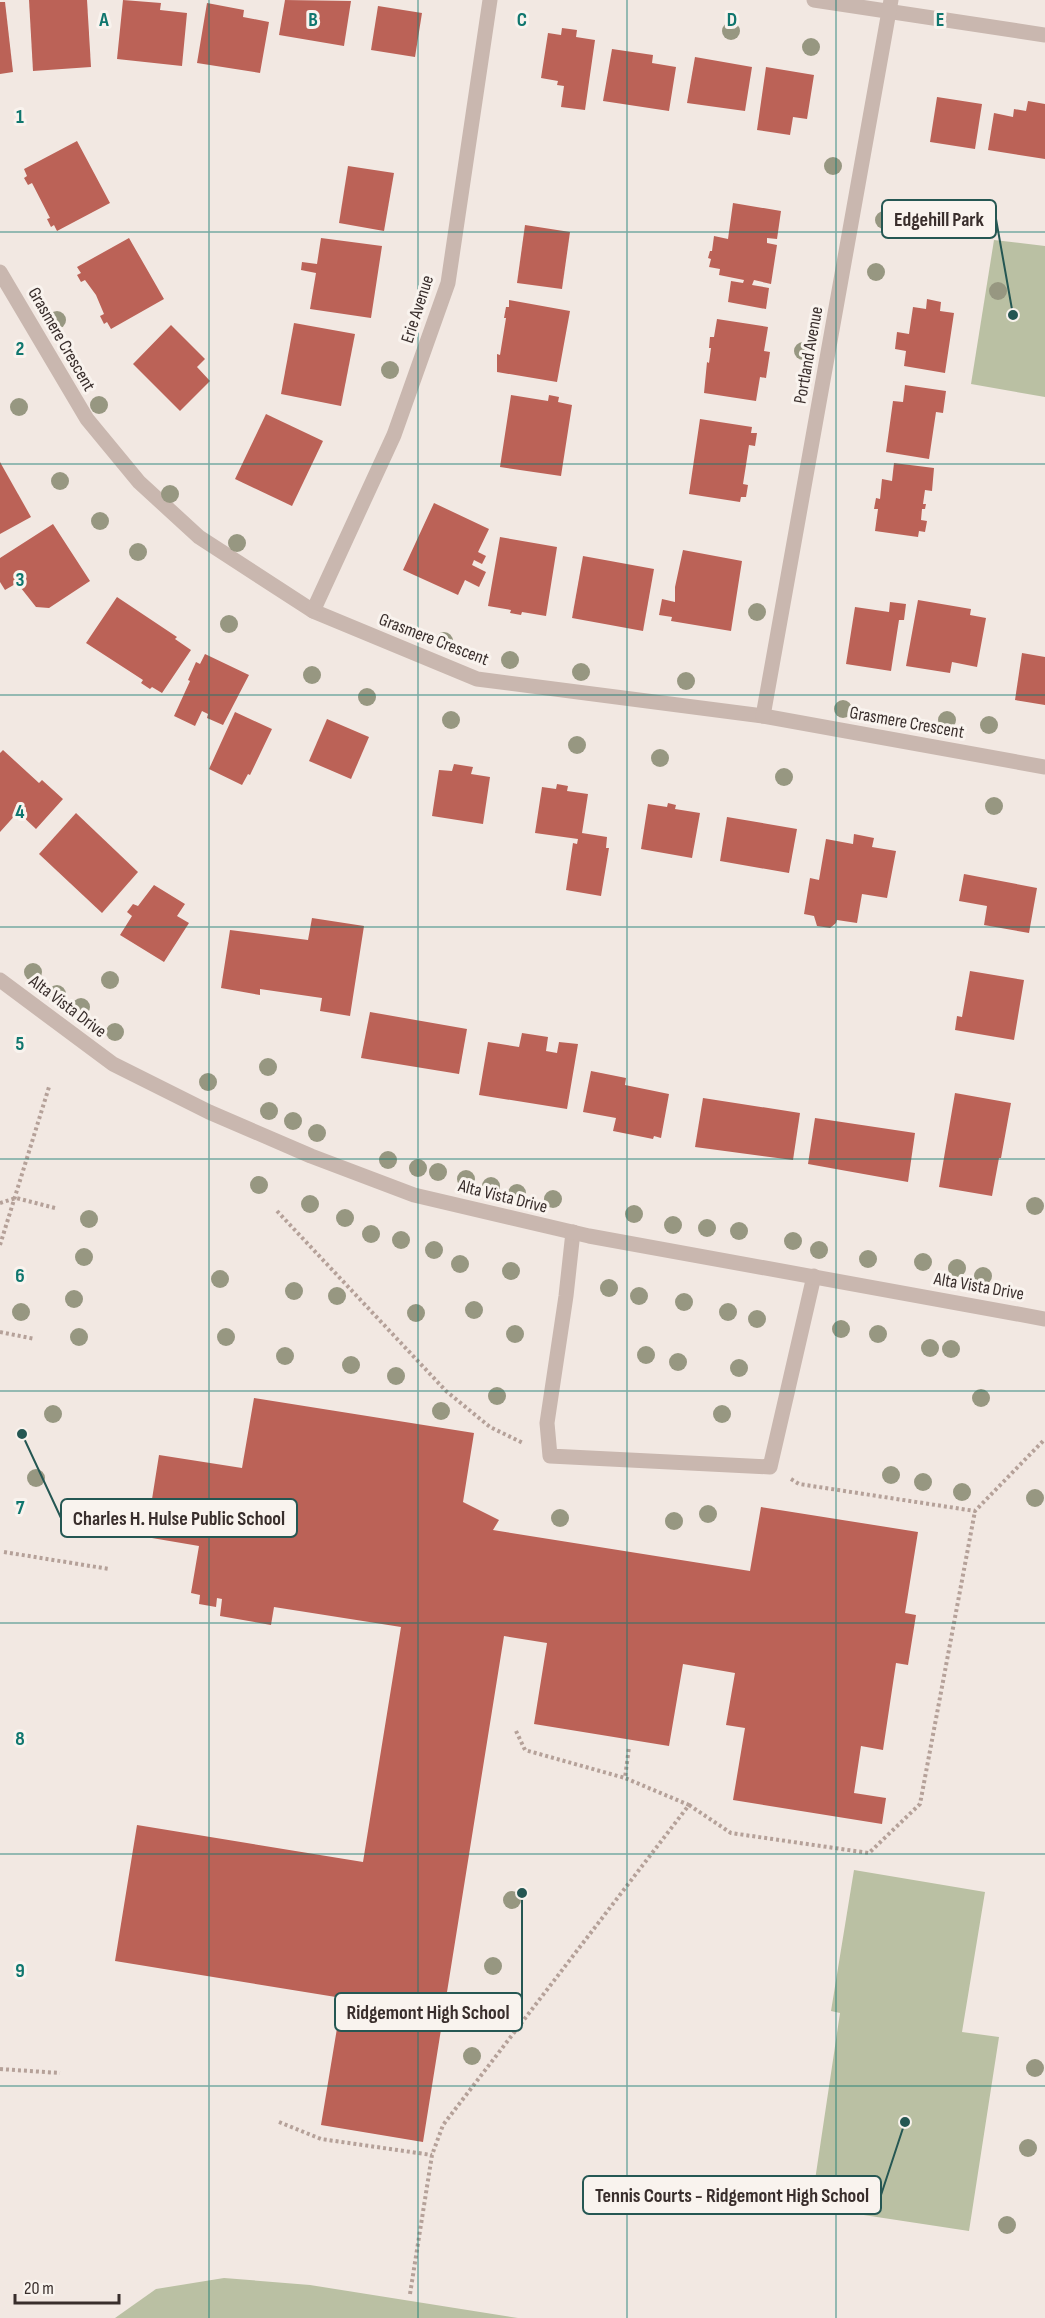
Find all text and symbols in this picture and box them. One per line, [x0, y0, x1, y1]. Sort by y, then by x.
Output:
text: A [98, 8, 109, 32]
text: B [308, 8, 318, 32]
text: C [517, 8, 527, 32]
text: D [727, 8, 737, 32]
text: E [936, 8, 944, 32]
text: 1 [16, 105, 24, 129]
callout: Edgehill Park [882, 200, 996, 238]
text: Edgehill Park [894, 208, 985, 232]
street label: Erie Avenue [397, 273, 438, 346]
street label: Grasmere Crescent [23, 284, 100, 395]
street label: Portland Avenue [790, 305, 827, 405]
text: 2 [16, 337, 24, 361]
text: 3 [16, 568, 25, 592]
street label: Grasmere Crescent [376, 609, 492, 670]
street label: Grasmere Crescent [848, 702, 966, 743]
text: 4 [15, 800, 25, 824]
street label: Alta Vista Drive [24, 970, 110, 1042]
text: 5 [16, 1032, 25, 1056]
street label: Alta Vista Drive [455, 1175, 550, 1218]
text: 6 [15, 1264, 25, 1288]
street label: Alta Vista Drive [931, 1268, 1026, 1305]
text: 7 [16, 1496, 25, 1520]
callout: Charles H. Hulse Public School [61, 1499, 297, 1537]
text: Charles H. Hulse Public School [73, 1507, 285, 1531]
text: 8 [15, 1727, 25, 1751]
text: 9 [15, 1959, 25, 1983]
callout: Ridgemont High School [335, 1993, 522, 2031]
text: Ridgemont High School [346, 2001, 510, 2025]
callout: Tennis Courts - Ridgemont High School [583, 2176, 881, 2214]
text: Tennis Courts - Ridgemont High School [595, 2184, 869, 2208]
scale bar [15, 2267, 118, 2305]
text: 20 m [24, 2278, 54, 2299]

